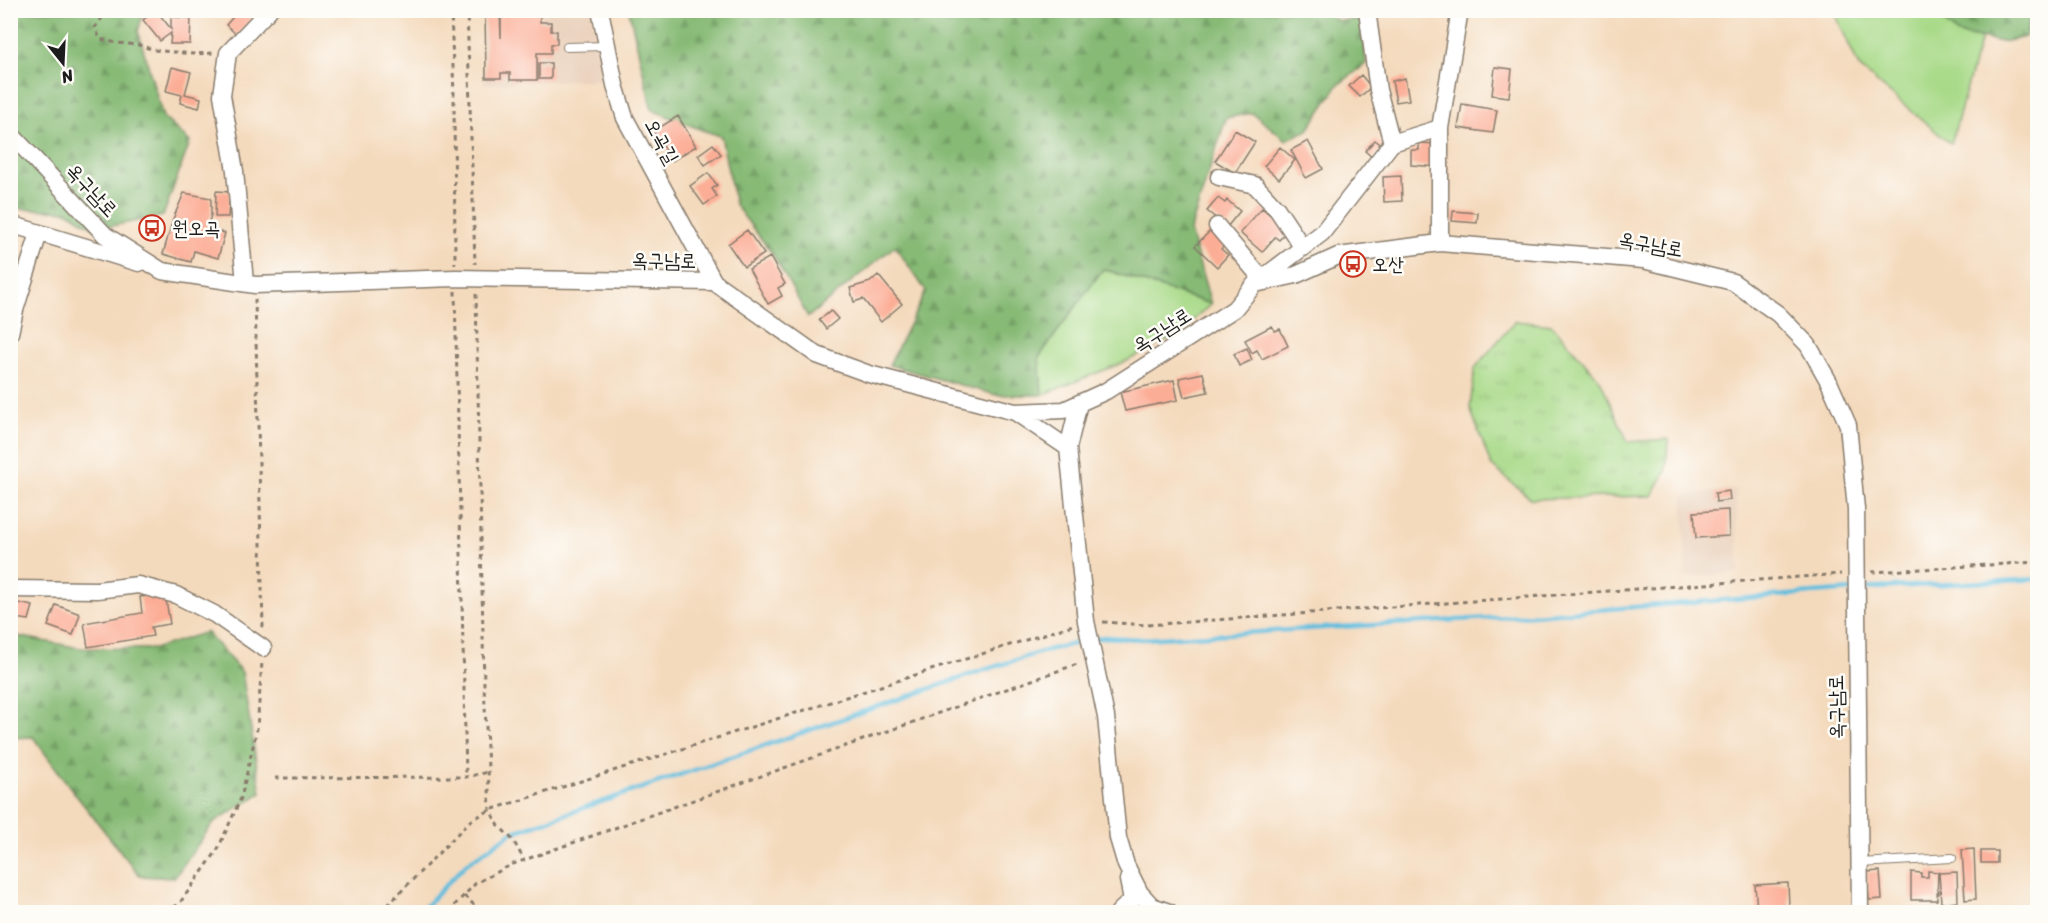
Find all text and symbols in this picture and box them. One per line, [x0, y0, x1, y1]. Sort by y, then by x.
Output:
north arrow [33, 33, 93, 93]
text: N [57, 61, 78, 93]
street label: 오곡길 [635, 112, 689, 171]
street label: 옥구남로 [57, 155, 126, 226]
place label: 원오곡 [172, 211, 220, 246]
bus stop icon: 원오곡 [137, 213, 167, 243]
street label: 옥구남로 [1616, 222, 1686, 267]
street label: 옥구남로 [632, 242, 696, 279]
place label: 오산 [1372, 247, 1404, 282]
bus stop icon: 오산 [1338, 249, 1368, 279]
street label: 옥구남로 [1126, 298, 1199, 363]
street label: 옥구남로 [1818, 675, 1855, 739]

